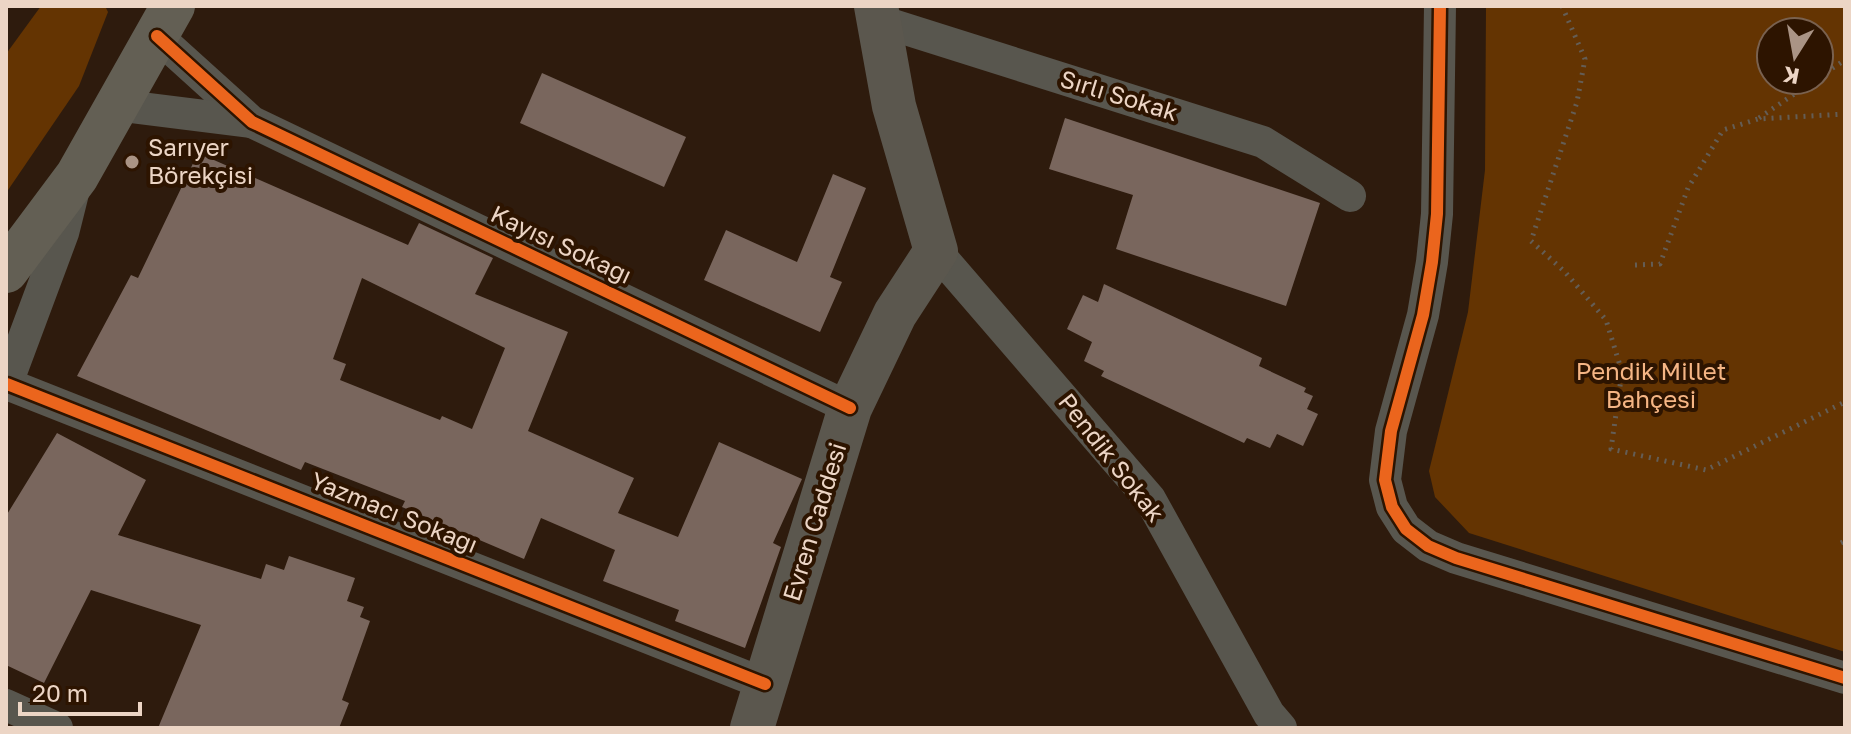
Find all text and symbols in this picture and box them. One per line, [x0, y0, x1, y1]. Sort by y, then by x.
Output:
north arrow [1755, 16, 1835, 96]
text: K [1781, 61, 1801, 91]
street label: Sırlı Sokak [1057, 63, 1182, 126]
place label: Sarıyer Börekçisi [148, 132, 253, 189]
marker: Sarıyer Börekçisi [123, 153, 141, 171]
street label: Kayısı Sokağı [487, 198, 637, 289]
park label: Pendik Millet Bahçesi [1576, 356, 1726, 413]
street label: Pendik Sokak [1053, 387, 1171, 527]
street label: Evren Caddesi [776, 439, 851, 604]
street label: Yazmacı Sokağı [307, 465, 482, 558]
scale bar [20, 666, 140, 716]
text: 20 m [32, 678, 88, 707]

